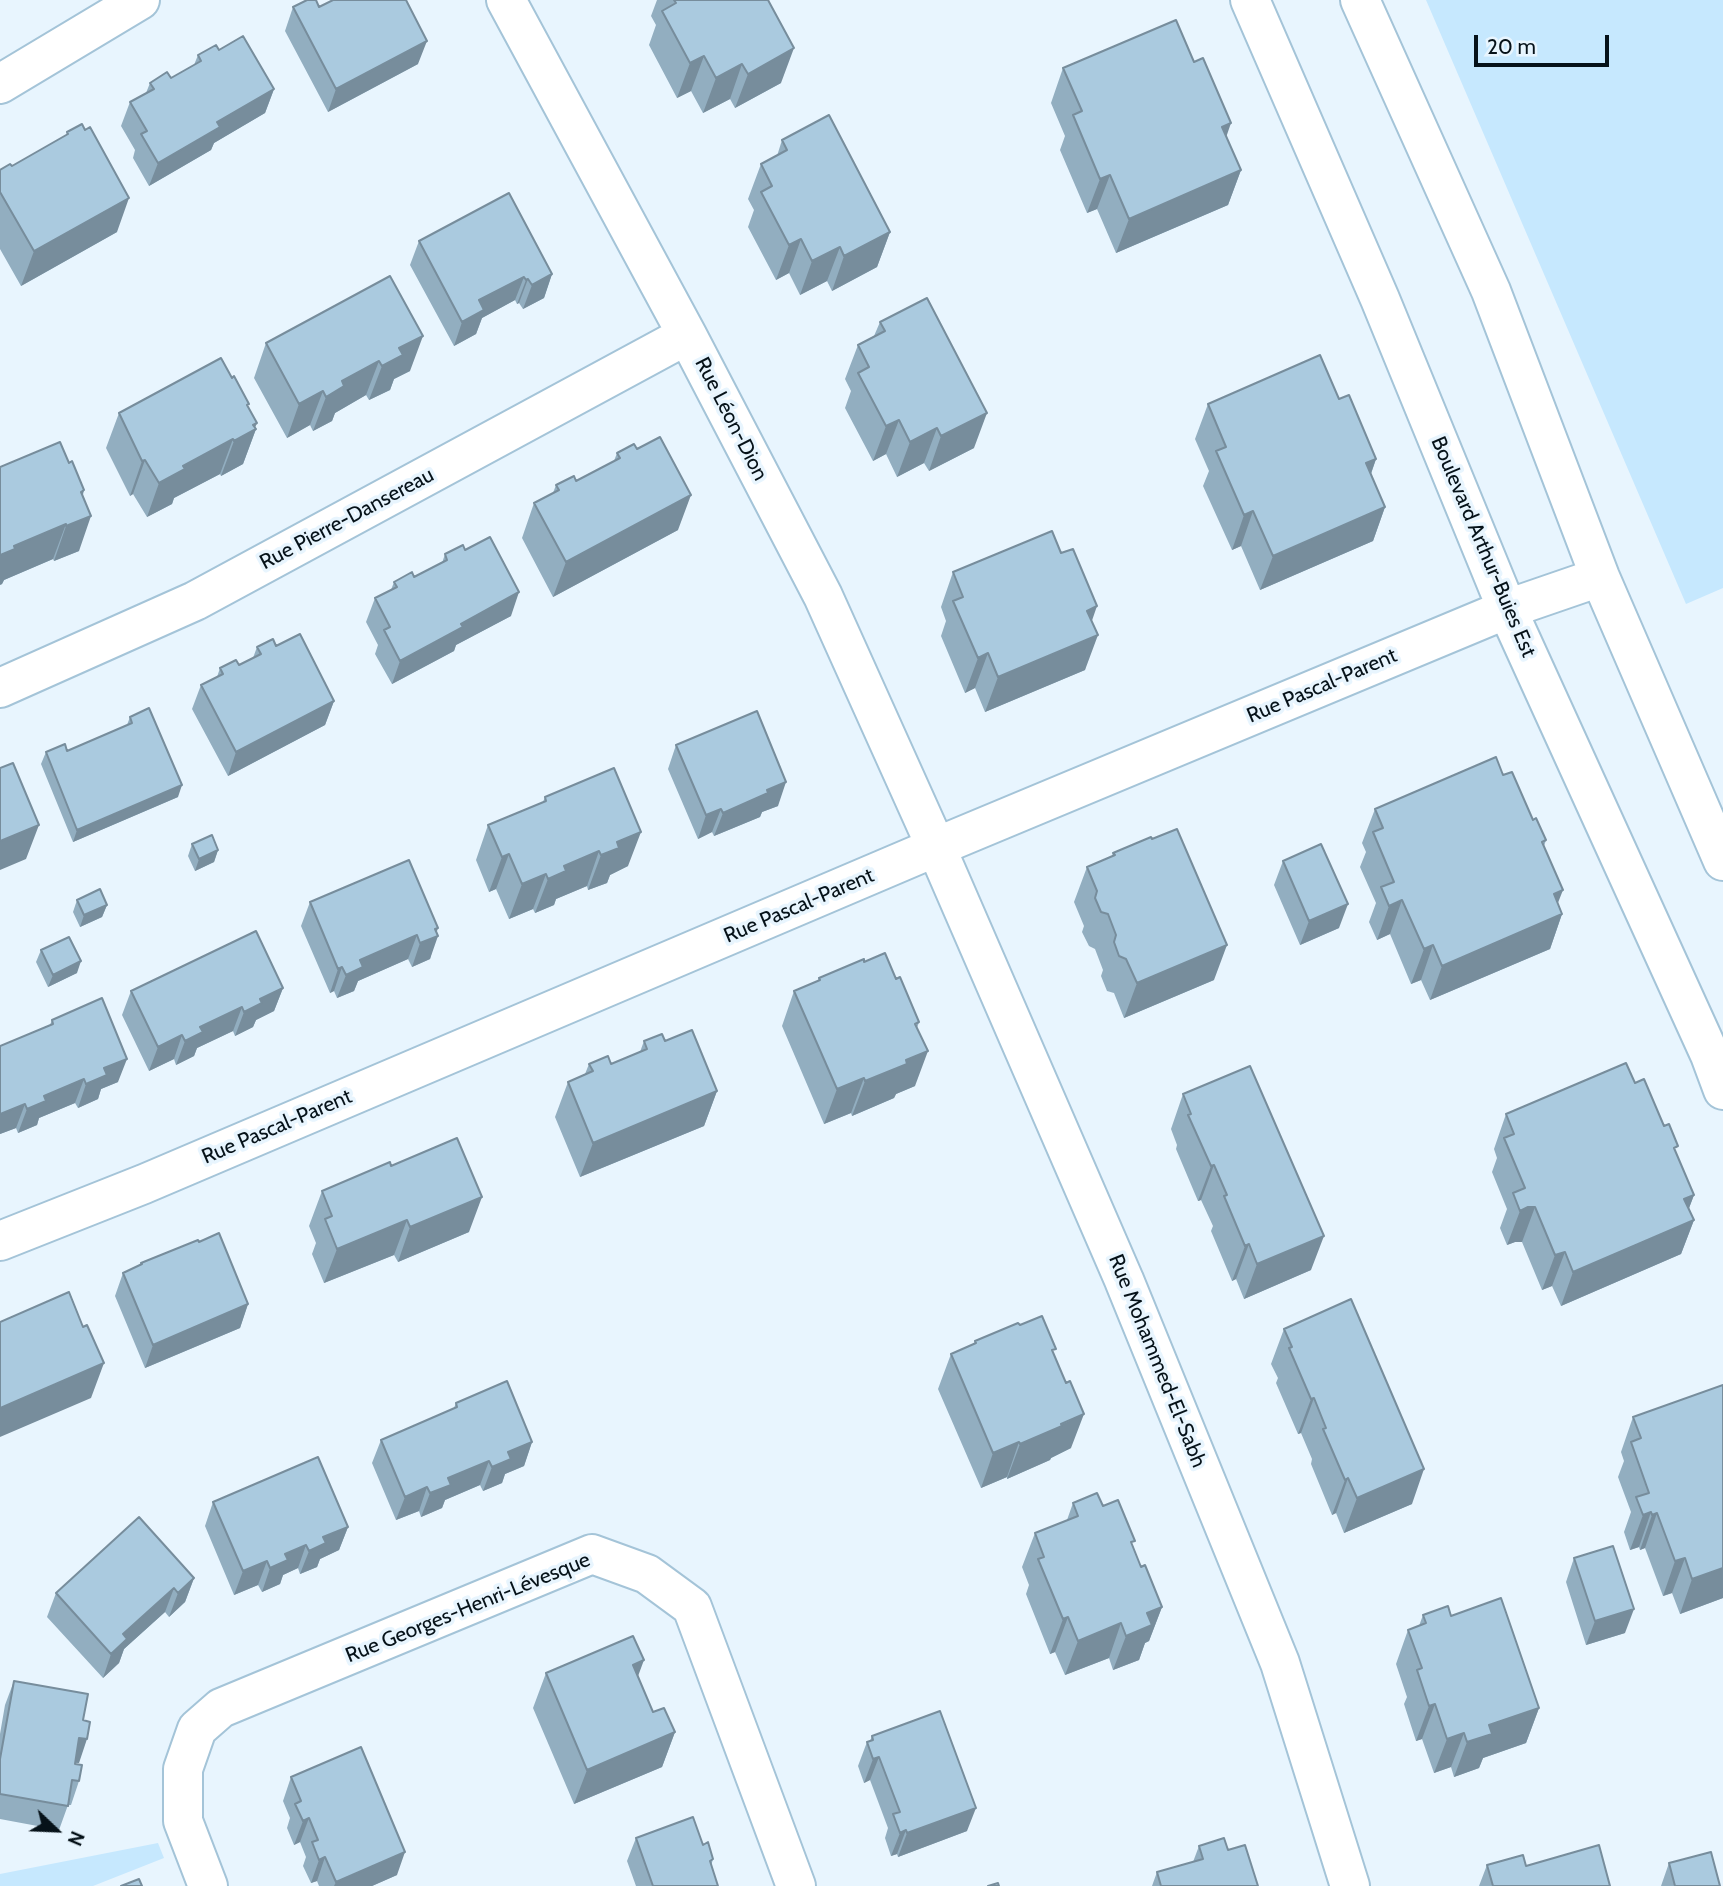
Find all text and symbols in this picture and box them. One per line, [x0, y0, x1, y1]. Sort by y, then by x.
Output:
scale bar [1478, 21, 1613, 65]
text: 20 m [1487, 34, 1536, 59]
street label: Rue Léon-Dion [689, 353, 773, 485]
street label: Boulevard Arthur-Buies Est [1425, 433, 1541, 661]
street label: Rue Pierre-Dansereau [256, 463, 438, 575]
street label: Rue Pascal-Parent [1243, 643, 1401, 729]
street label: Rue Pascal-Parent [720, 863, 878, 949]
street label: Rue Pascal-Parent [198, 1084, 356, 1170]
street label: Rue Mohammed-El-Sabh [1103, 1251, 1211, 1471]
street label: Rue Georges-Henri-Lévesque [342, 1547, 594, 1669]
north arrow [21, 1795, 91, 1865]
text: N [63, 1828, 89, 1849]

